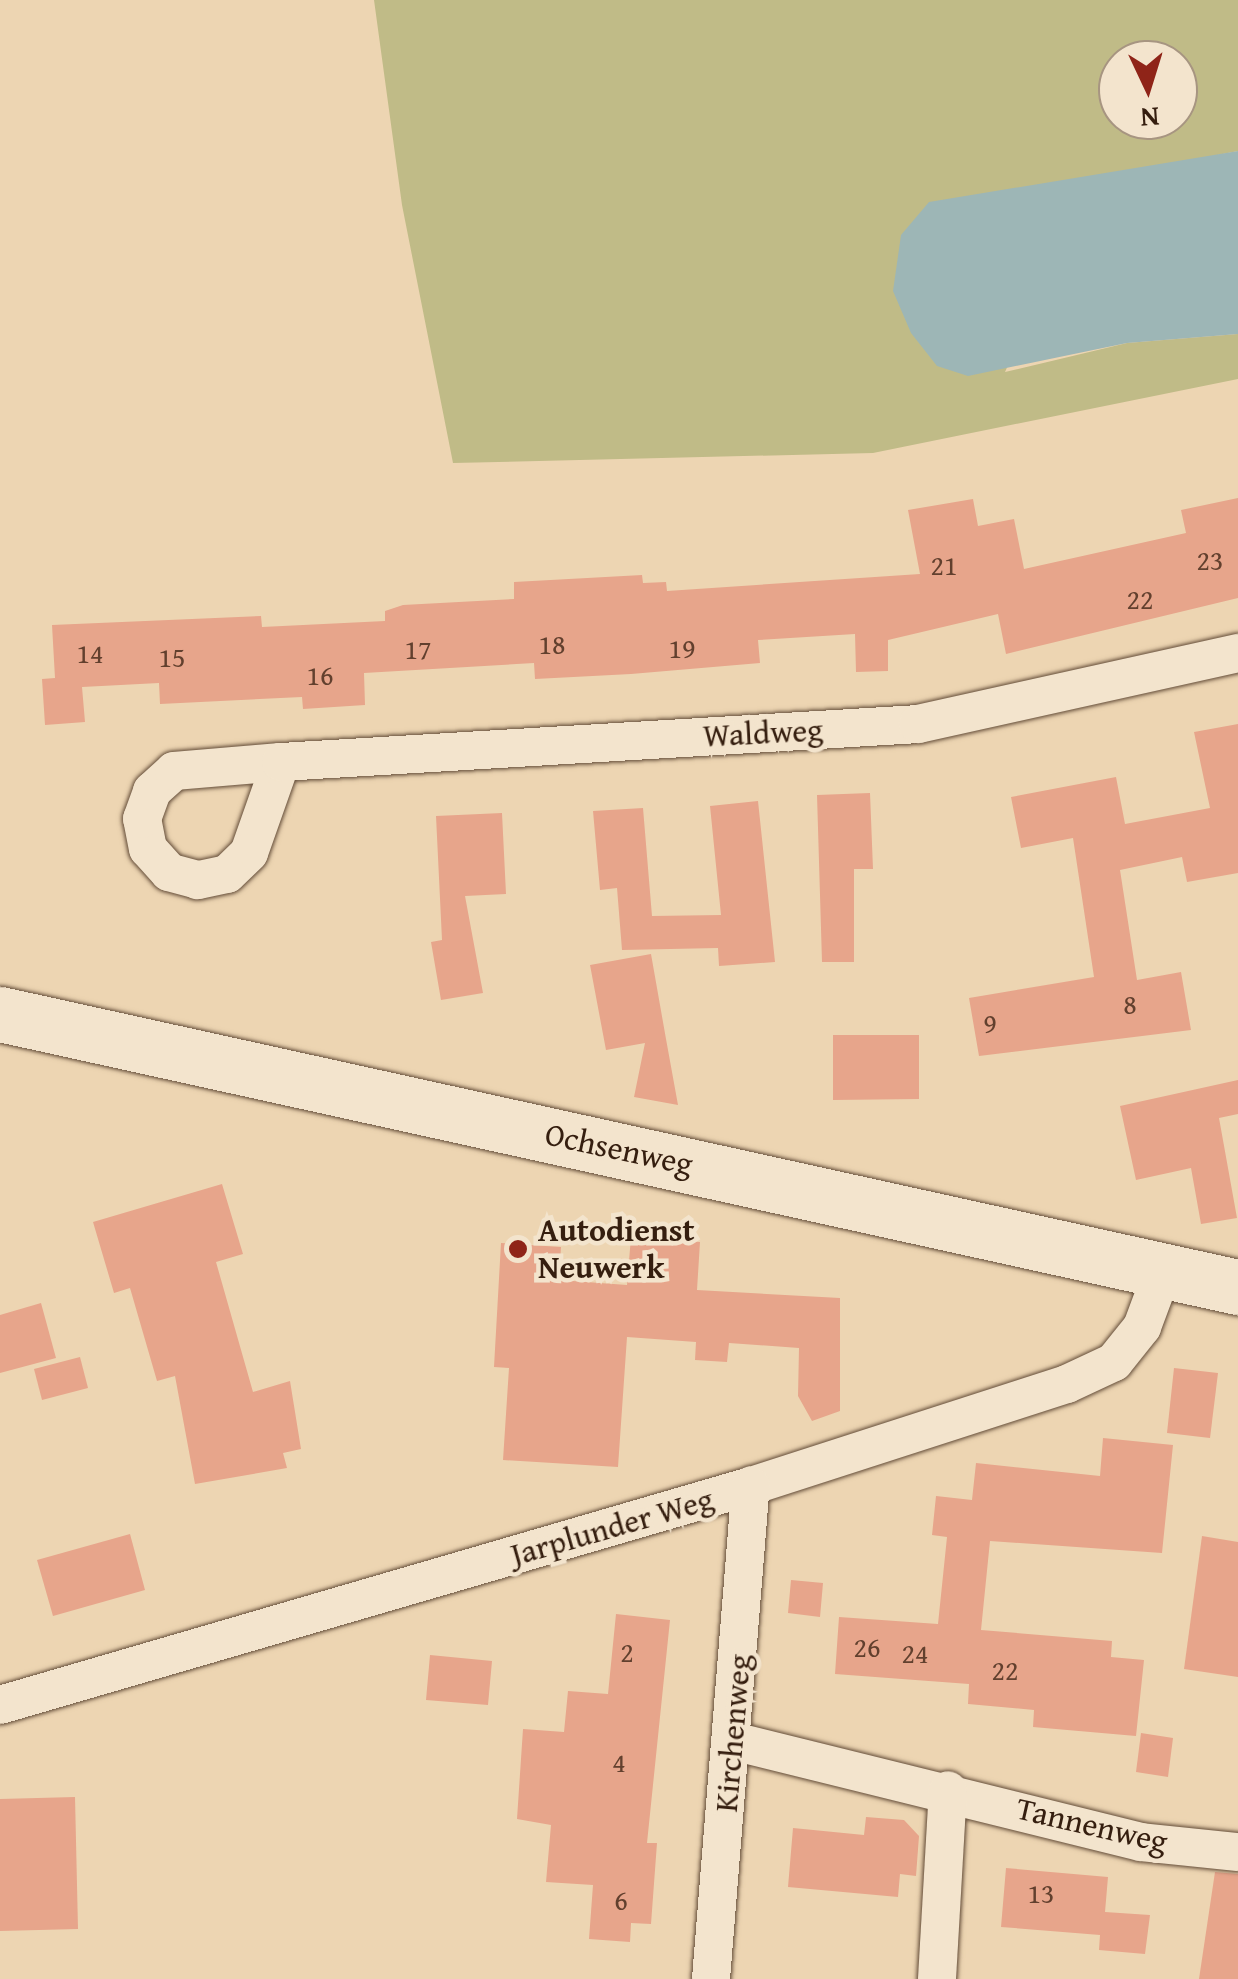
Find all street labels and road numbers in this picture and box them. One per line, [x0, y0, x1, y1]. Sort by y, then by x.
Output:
street label: Waldweg [702, 711, 824, 755]
street label: Ochsenweg [542, 1115, 696, 1183]
street label: Jarplunder Weg [506, 1480, 718, 1574]
street label: Kirchenweg [707, 1652, 759, 1814]
street label: Tannenweg [1013, 1789, 1171, 1861]

